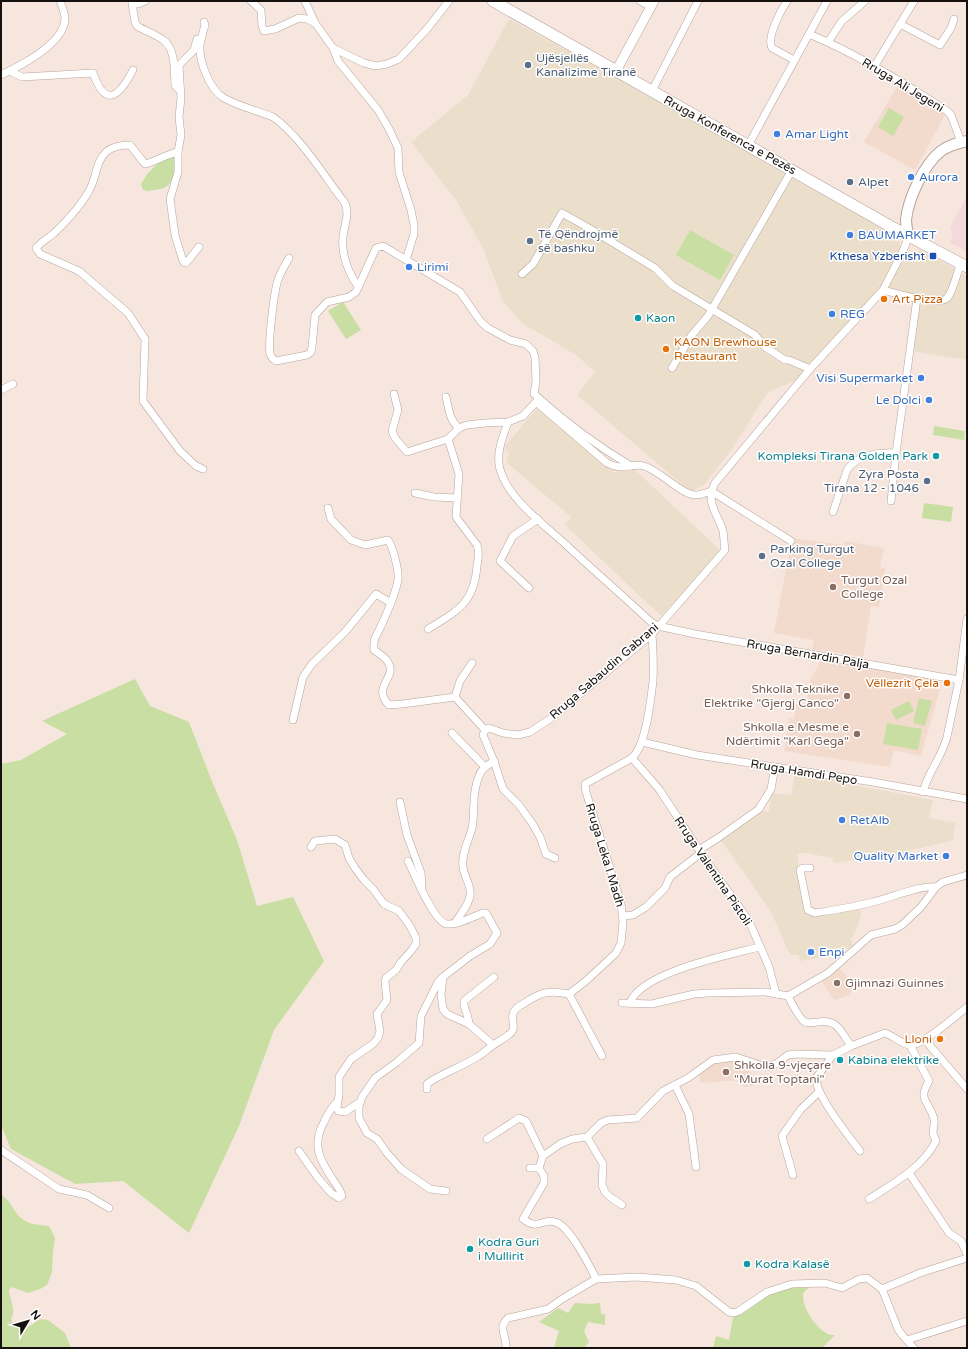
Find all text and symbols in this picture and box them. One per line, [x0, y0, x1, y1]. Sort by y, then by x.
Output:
place label: Ujësjellës Kanalizime Tiranë [536, 51, 637, 79]
street label: Rruga Ali Jegeni [860, 55, 946, 115]
marker: Ujësjellës Kanalizime Tiranë [523, 60, 533, 70]
street label: Rruga Konferenca e Pezës [661, 93, 799, 177]
place label: Amar Light [785, 127, 849, 141]
marker: Amar Light [772, 129, 782, 139]
place label: Aurora [919, 170, 958, 184]
marker: Aurora [906, 172, 916, 182]
place label: Alpet [858, 175, 889, 189]
marker: Alpet [845, 177, 855, 187]
place label: Të Qëndrojmë së bashku [538, 227, 618, 255]
place label: BAUMARKET [858, 228, 937, 242]
marker: BAUMARKET [845, 230, 855, 240]
marker: Të Qëndrojmë së bashku [525, 236, 535, 246]
place label: Kthesa Yzberisht [830, 249, 925, 263]
marker: Kthesa Yzberisht [928, 251, 938, 261]
place label: Lirimi [417, 260, 449, 274]
marker: Lirimi [404, 262, 414, 272]
place label: Art Pizza [892, 292, 943, 306]
marker: Art Pizza [879, 294, 889, 304]
place label: REG [840, 307, 865, 321]
marker: REG [827, 309, 837, 319]
place label: Kaon [646, 311, 675, 325]
marker: Kaon [633, 313, 643, 323]
place label: KAON Brewhouse Restaurant [674, 335, 777, 363]
marker: KAON Brewhouse Restaurant [661, 344, 671, 354]
place label: Visi Supermarket [816, 371, 913, 385]
marker: Visi Supermarket [916, 373, 926, 383]
place label: Le Dolci [876, 393, 921, 407]
marker: Le Dolci [924, 395, 934, 405]
place label: Kompleksi Tirana Golden Park [757, 449, 928, 463]
marker: Kompleksi Tirana Golden Park [931, 451, 941, 461]
place label: Zyra Posta Tirana 12 - 1046 [824, 467, 919, 495]
marker: Zyra Posta Tirana 12 - 1046 [922, 476, 932, 486]
place label: Parking Turgut Ozal College [770, 542, 855, 570]
marker: Parking Turgut Ozal College [757, 551, 767, 561]
place label: Turgut Ozal College [841, 573, 907, 601]
marker: Turgut Ozal College [828, 582, 838, 592]
street label: Rruga Sabaudin Gabrani [547, 620, 661, 722]
street label: Rruga Bernardin Palja [746, 636, 870, 672]
place label: Vëllezrit Çela [866, 676, 939, 690]
marker: Vëllezrit Çela [942, 678, 952, 688]
place label: Shkolla Teknike Elektrike "Gjergj Canco" [704, 682, 839, 710]
marker: Shkolla Teknike Elektrike "Gjergj Canco" [842, 691, 852, 701]
place label: Shkolla e Mesme e Ndërtimit "Karl Gega" [726, 720, 849, 748]
marker: Shkolla e Mesme e Ndërtimit "Karl Gega" [852, 729, 862, 739]
street label: Rruga Hamdi Pepo [750, 757, 858, 787]
street label: Rruga Leka I Madh [583, 801, 627, 909]
place label: RetAlb [850, 813, 889, 827]
street label: Rruga Valentina Pistoli [671, 814, 755, 928]
marker: RetAlb [837, 815, 847, 825]
place label: Quality Market [853, 849, 938, 863]
marker: Quality Market [941, 851, 951, 861]
place label: Enpi [819, 945, 844, 959]
marker: Enpi [806, 947, 816, 957]
place label: Gjimnazi Guinnes [845, 976, 944, 990]
marker: Gjimnazi Guinnes [832, 978, 842, 988]
place label: Lloni [905, 1032, 932, 1046]
marker: Lloni [935, 1034, 945, 1044]
place label: Kabina elektrike [848, 1053, 939, 1067]
marker: Kabina elektrike [835, 1055, 845, 1065]
place label: Shkolla 9-vjeçare "Murat Toptani" [734, 1058, 831, 1086]
marker: Shkolla 9-vjeçare "Murat Toptani" [721, 1067, 731, 1077]
place label: Kodra Guri i Mullirit [478, 1235, 539, 1263]
marker: Kodra Guri i Mullirit [465, 1244, 475, 1254]
place label: Kodra Kalasë [755, 1257, 830, 1271]
marker: Kodra Kalasë [742, 1259, 752, 1269]
north arrow [8, 1301, 48, 1341]
text: N [28, 1308, 43, 1323]

